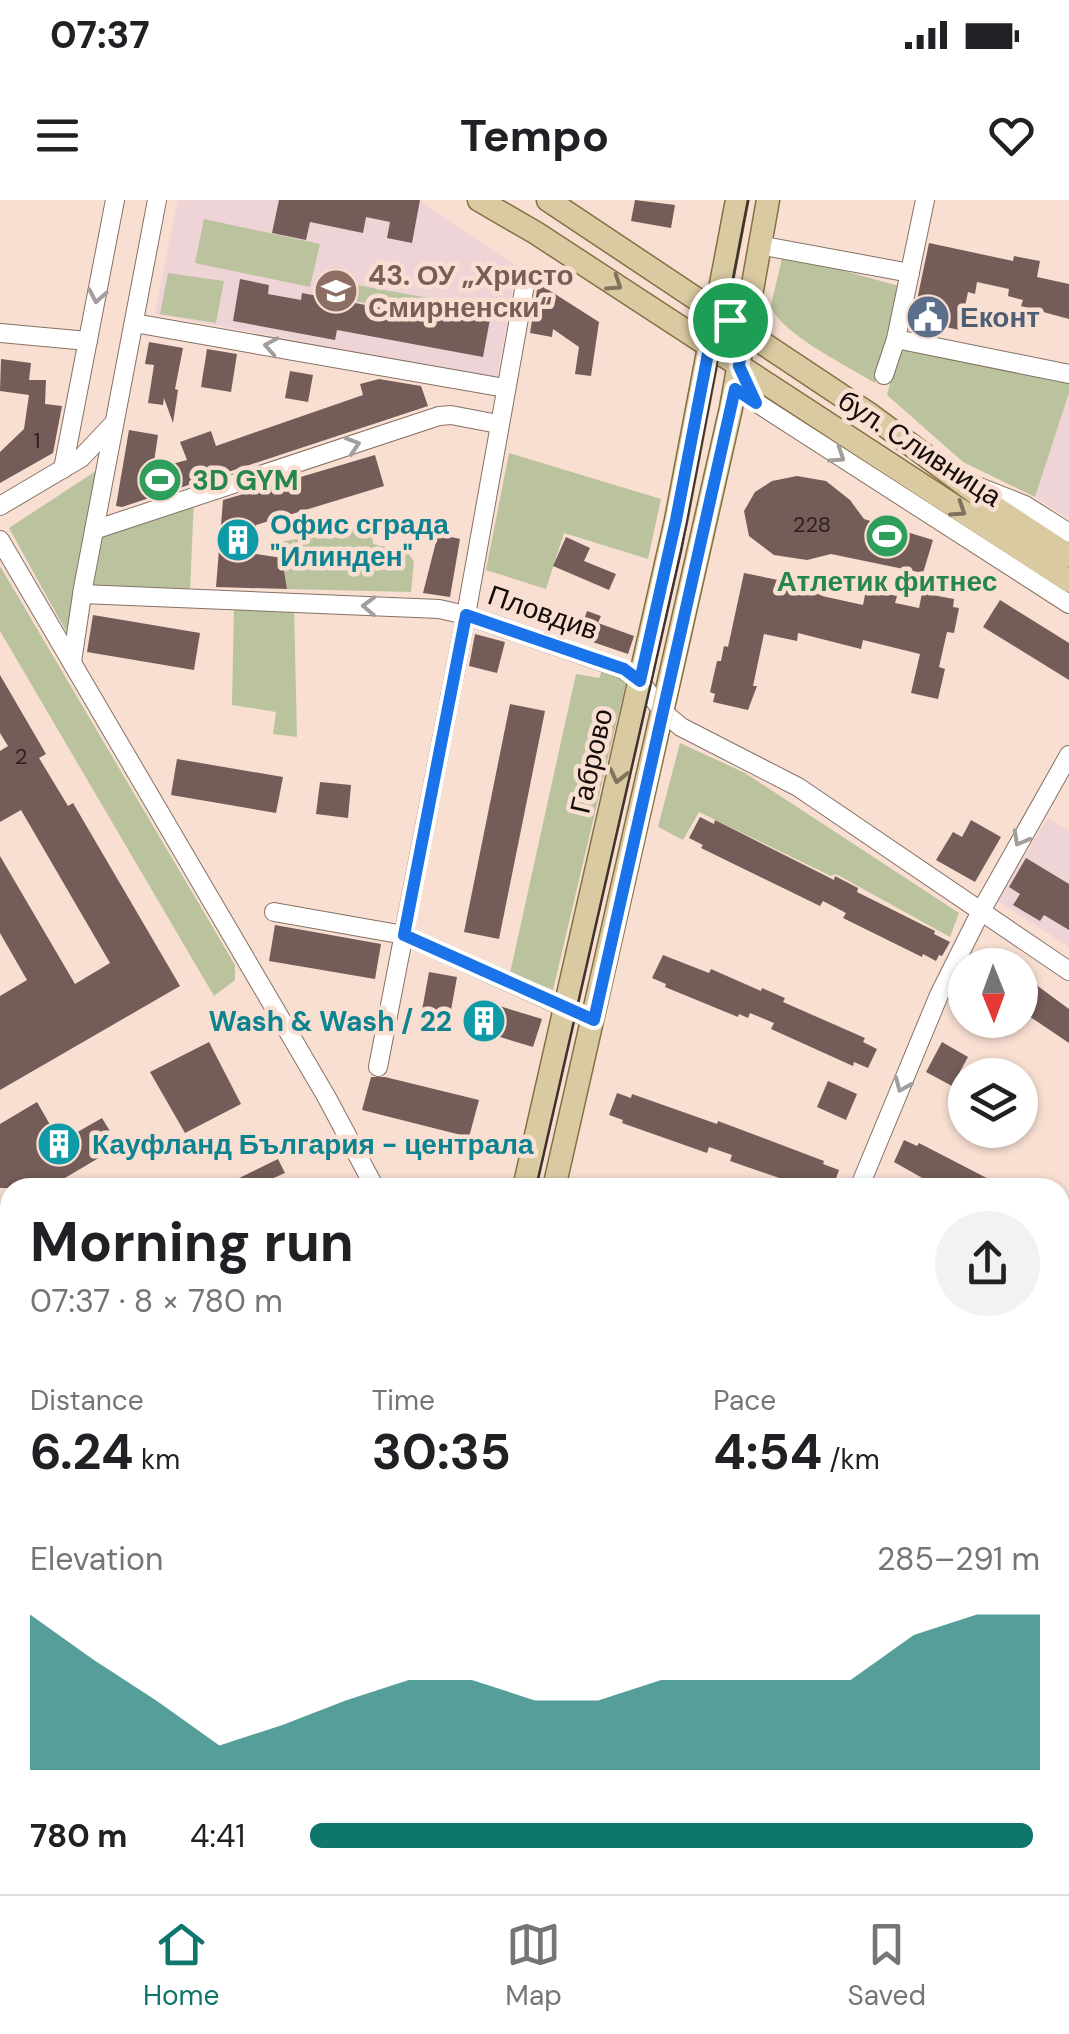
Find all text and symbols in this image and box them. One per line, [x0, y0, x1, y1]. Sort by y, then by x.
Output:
text: 07:37 [50, 10, 150, 60]
text: Tempo [460, 106, 609, 165]
icon: menu [30, 108, 85, 163]
icon: heart [984, 108, 1039, 163]
place label: 43. ОУ „Христо Смирненски“ [368, 257, 574, 326]
school or university icon: 43. ОУ „Христо Смирненски“ [313, 268, 359, 314]
one-way arrow [603, 272, 622, 290]
pin [688, 278, 773, 363]
one-way arrow [87, 288, 108, 304]
icon: arrive [703, 293, 758, 348]
public building icon: Еконт [905, 294, 951, 340]
place label: Еконт [960, 299, 1040, 336]
one-way arrow [263, 336, 279, 357]
street label: бул. Сливница [831, 382, 1009, 515]
house number: 1 [34, 426, 40, 455]
one-way arrow [344, 436, 361, 456]
one-way arrow [827, 443, 845, 462]
sports icon: 3D GYM [137, 457, 183, 503]
place label: 3D GYM [192, 462, 299, 499]
one-way arrow [948, 497, 966, 516]
place label: Офис сграда "Илинден" [270, 506, 449, 575]
house number: 228 [793, 510, 831, 539]
sports icon: Атлетик фитнес [864, 513, 910, 559]
building icon: Офис сграда "Илинден" [215, 517, 261, 563]
place label: Атлетик фитнес [777, 563, 997, 600]
street label: Пловдив [483, 576, 603, 648]
one-way arrow [361, 596, 377, 617]
street label: Габрово [561, 705, 621, 817]
house number: 2 [15, 742, 27, 771]
one-way arrow [609, 767, 630, 784]
one-way arrow [1013, 829, 1032, 847]
north arrow [948, 948, 1038, 1038]
map controls [948, 948, 1038, 1148]
building icon: Wash & Wash / 22 [461, 998, 507, 1044]
place label: Wash & Wash / 22 [209, 1003, 452, 1040]
button: layers [948, 1058, 1038, 1148]
one-way arrow [893, 1075, 913, 1093]
building icon: Кауфланд България - централа [36, 1121, 82, 1167]
place label: Кауфланд България - централа [92, 1126, 534, 1163]
text: Morning run [30, 1206, 354, 1278]
button: share [935, 1211, 1040, 1316]
text: 07:37 · 8 × 780 m [30, 1280, 283, 1322]
text: Distance [30, 1382, 144, 1419]
text: Time [372, 1382, 435, 1419]
text: Pace [713, 1382, 776, 1419]
text: 6.24 [30, 1419, 134, 1485]
text: 30:35 [372, 1419, 511, 1485]
text: 4:54 [713, 1419, 822, 1485]
text: km [134, 1441, 180, 1478]
text: /km [822, 1441, 880, 1478]
text: Elevation [30, 1538, 163, 1580]
text: 285–291 m [877, 1538, 1040, 1580]
text: 780 m [30, 1815, 127, 1857]
text: 4:41 [190, 1815, 245, 1857]
tab: Home [143, 1917, 219, 2014]
tab: Map [505, 1917, 562, 2014]
tab: Saved [848, 1917, 926, 2014]

